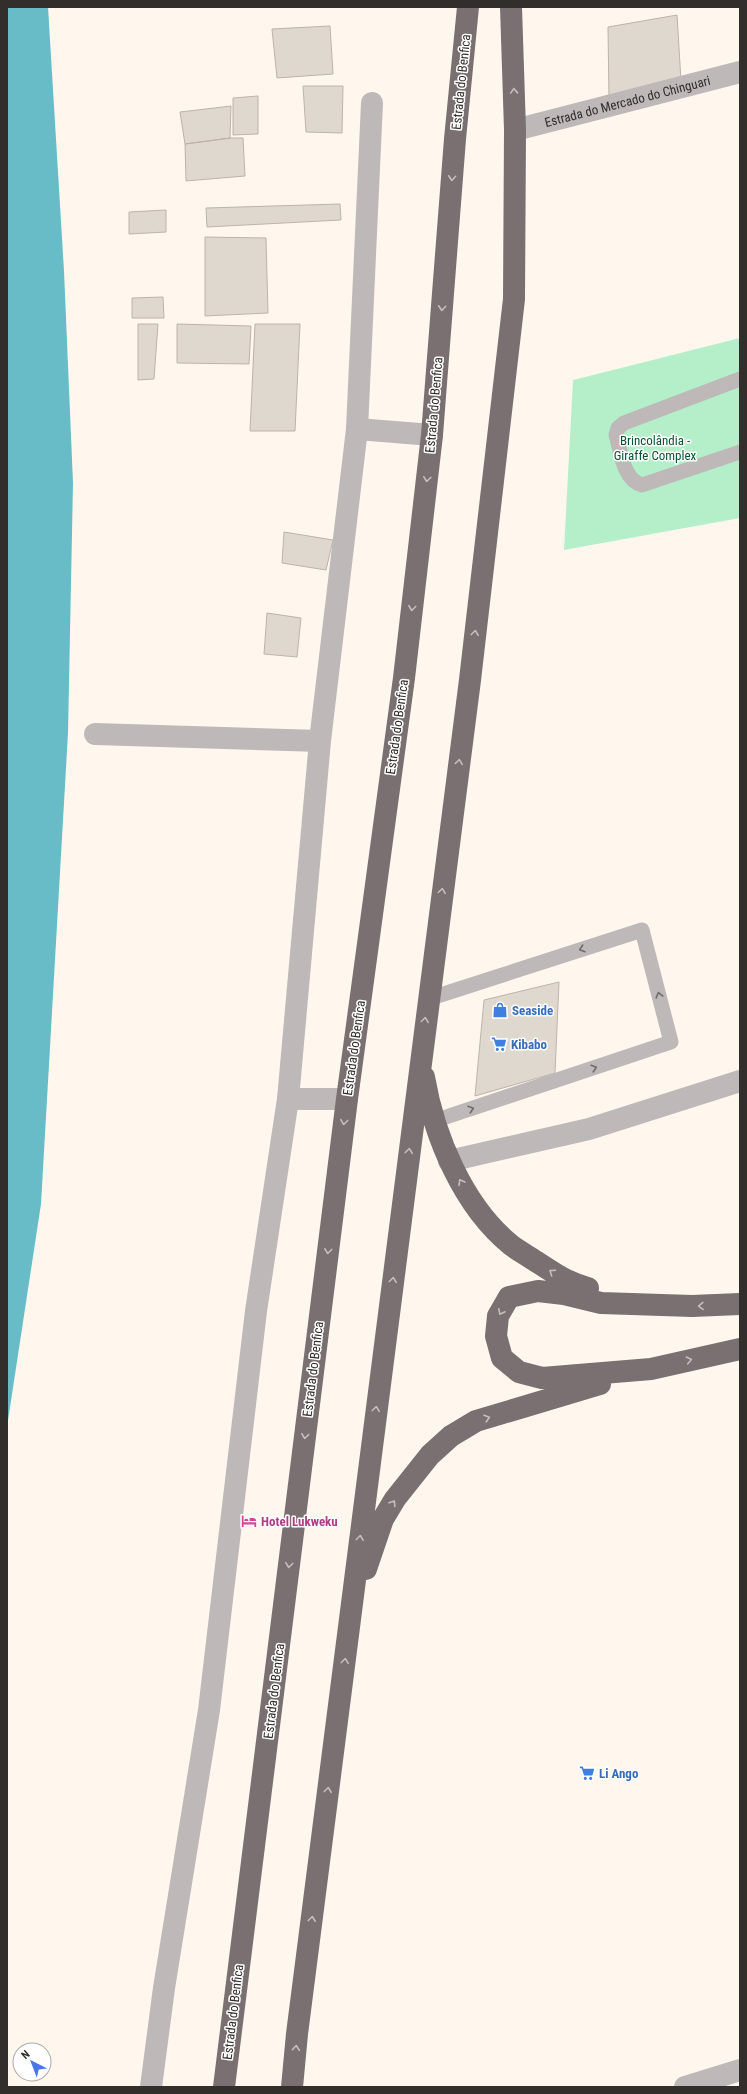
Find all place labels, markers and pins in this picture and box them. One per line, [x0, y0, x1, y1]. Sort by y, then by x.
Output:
shop icon: Seaside [491, 1001, 509, 1019]
place label: Seaside [512, 1003, 553, 1018]
supermarket icon: Kibabo [490, 1035, 508, 1053]
place label: Kibabo [511, 1037, 547, 1052]
hotel icon: Hotel Lukweku [240, 1512, 258, 1530]
place label: Hotel Lukweku [261, 1514, 338, 1529]
supermarket icon: Li Ango [578, 1764, 596, 1782]
place label: Li Ango [599, 1766, 639, 1781]

